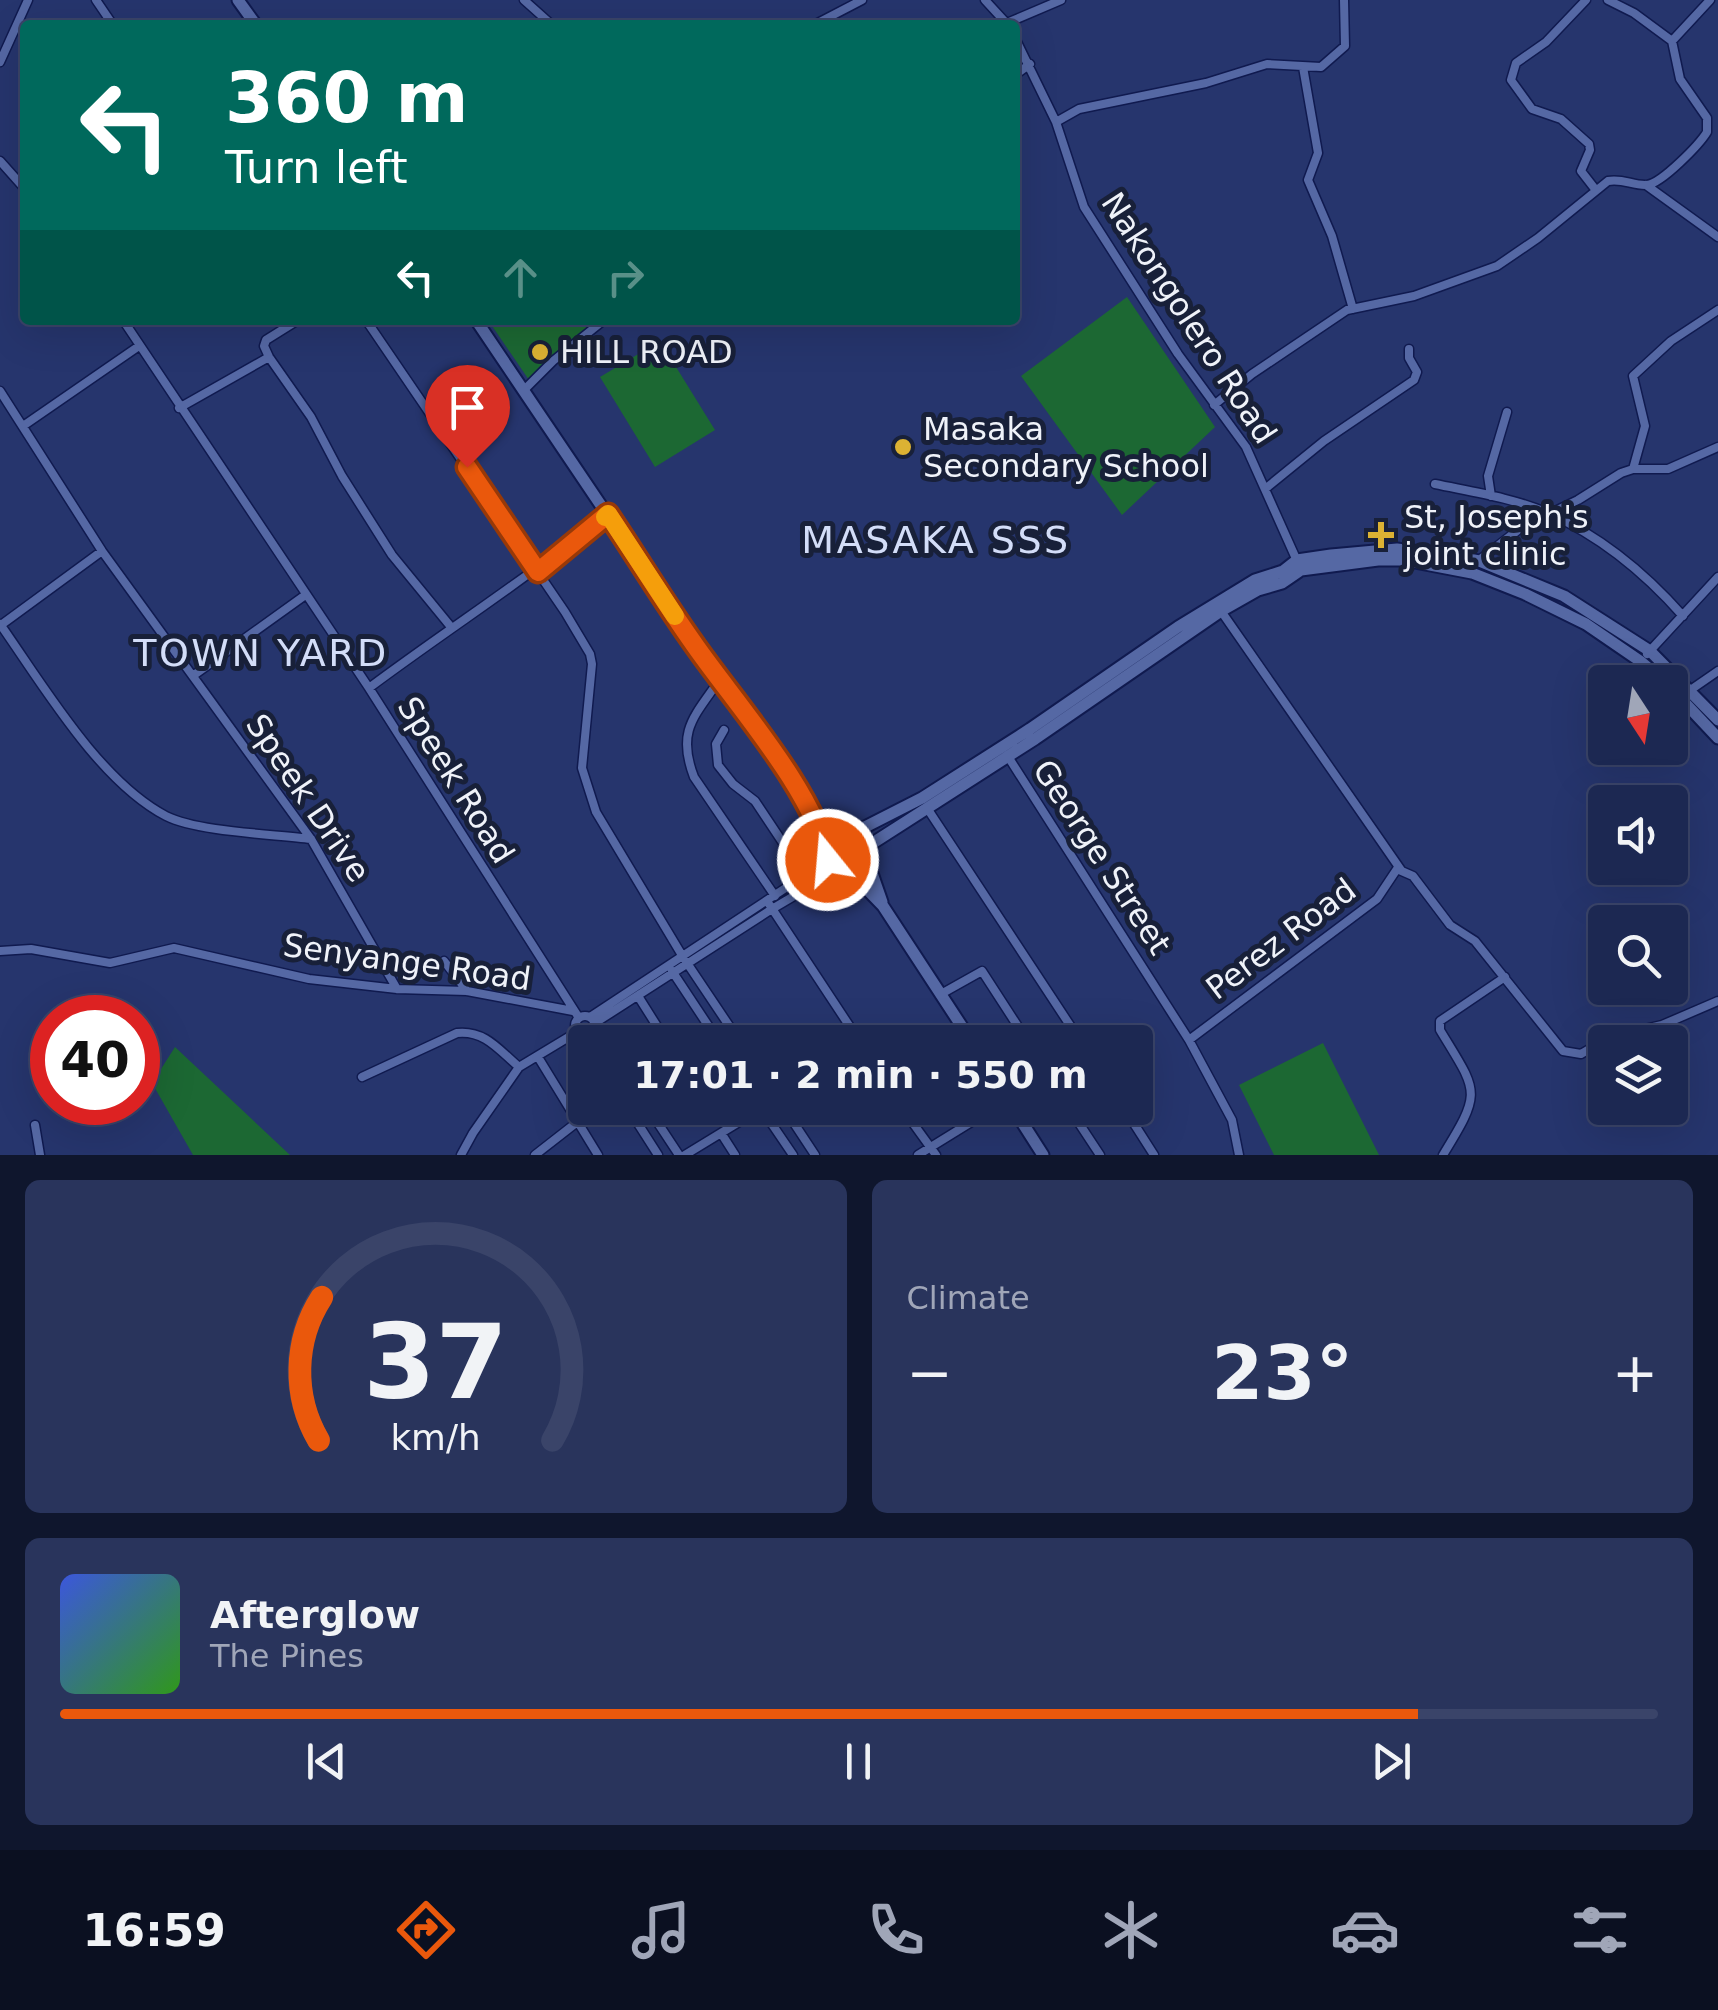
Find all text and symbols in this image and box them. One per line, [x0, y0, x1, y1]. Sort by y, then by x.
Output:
text: 360 m [225, 57, 468, 139]
icon: left [60, 60, 190, 190]
text: Turn left [225, 141, 408, 194]
street label: Nakongolero Road [1094, 185, 1284, 451]
icon: left [388, 250, 443, 305]
icon: ahead [493, 250, 548, 305]
icon: right [598, 250, 653, 305]
place label: HILL ROAD [560, 333, 733, 371]
marker: HILL ROAD [529, 341, 551, 363]
pin [425, 365, 510, 468]
icon: arrive [440, 380, 495, 435]
place label: Masaka Secondary School [923, 410, 1209, 485]
marker: Masaka Secondary School [892, 436, 914, 458]
place label: St, Joseph's joint clinic [1403, 498, 1589, 573]
district label: MASAKA SSS [801, 518, 1071, 562]
marker: St, Joseph's joint clinic [1368, 522, 1394, 548]
district label: TOWN YARD [132, 631, 389, 675]
north arrow [1588, 665, 1688, 765]
map controls [1588, 665, 1688, 1125]
street label: Speek Road [390, 690, 522, 870]
street label: Speek Drive [238, 707, 378, 889]
street label: George Street [1025, 753, 1179, 961]
button: sound [1588, 785, 1688, 885]
position arrow [776, 808, 880, 912]
street label: Perez Road [1199, 870, 1363, 1008]
button: search [1588, 905, 1688, 1005]
street label: Senyange Road [281, 926, 533, 998]
speed limit sign: 40 [30, 995, 160, 1125]
button: layers [1588, 1025, 1688, 1125]
text: 17:01 · 2 min · 550 m [633, 1053, 1088, 1097]
text: Climate [907, 1279, 1030, 1317]
text: 37 [363, 1301, 508, 1423]
text: 23° [1211, 1329, 1353, 1417]
text: − [907, 1341, 953, 1405]
text: + [1612, 1341, 1658, 1405]
text: km/h [391, 1417, 481, 1458]
text: Afterglow [210, 1593, 420, 1637]
text: The Pines [210, 1637, 364, 1675]
icon: previous [299, 1734, 354, 1789]
icon: pause [831, 1734, 886, 1789]
icon: next [1364, 1734, 1419, 1789]
icon: directions [391, 1895, 461, 1965]
icon: music [626, 1895, 696, 1965]
icon: phone [861, 1895, 931, 1965]
icon: climate [1096, 1895, 1166, 1965]
icon: car [1330, 1895, 1400, 1965]
icon: filters [1565, 1895, 1635, 1965]
text: 16:59 [82, 1904, 226, 1957]

